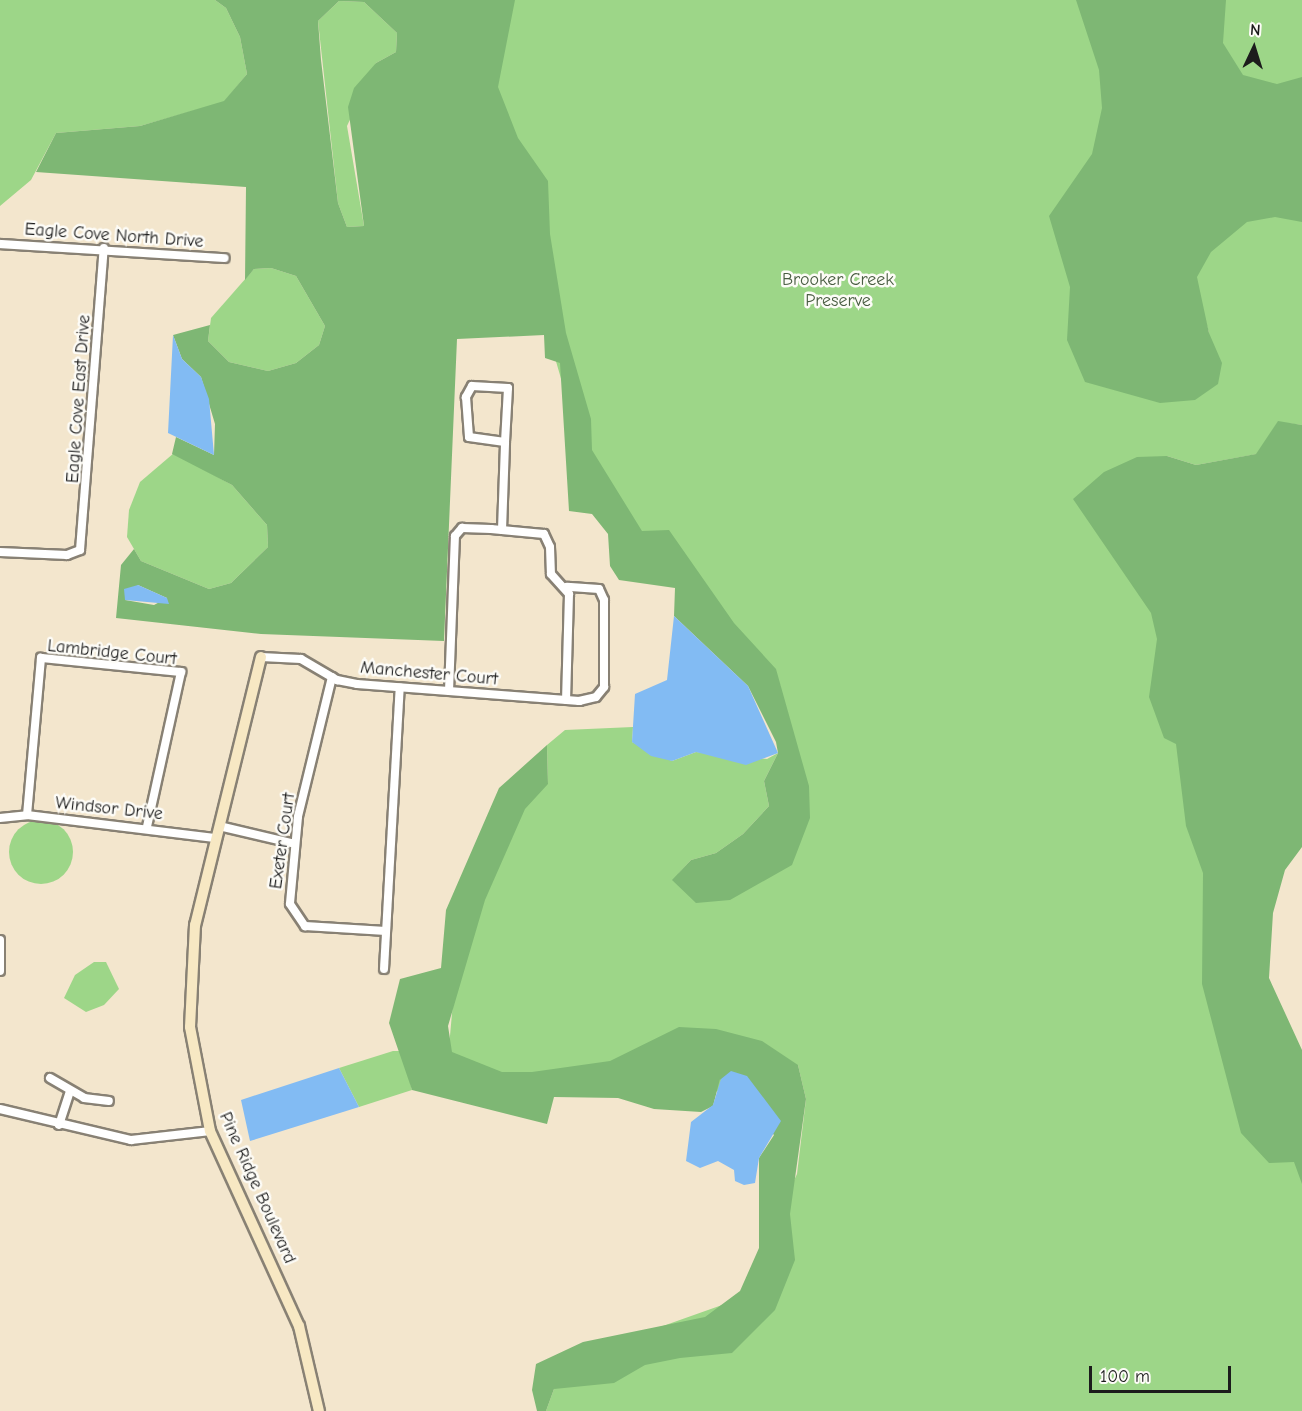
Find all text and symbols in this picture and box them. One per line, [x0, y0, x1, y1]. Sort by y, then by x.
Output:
north arrow [1224, 18, 1284, 78]
text: N [1249, 21, 1261, 39]
street label: Eagle Cove North Drive [24, 219, 204, 253]
park label: Brooker Creek Preserve [782, 270, 894, 312]
street label: Eagle Cove East Drive [62, 314, 96, 484]
street label: Lambridge Court [46, 635, 178, 671]
street label: Manchester Court [359, 657, 499, 691]
street label: Exeter Court [266, 792, 300, 890]
street label: Windsor Drive [54, 793, 164, 825]
street label: Pine Ridge Boulevard [214, 1109, 300, 1267]
scale bar [1092, 1354, 1234, 1392]
text: 100 m [1100, 1366, 1150, 1387]

